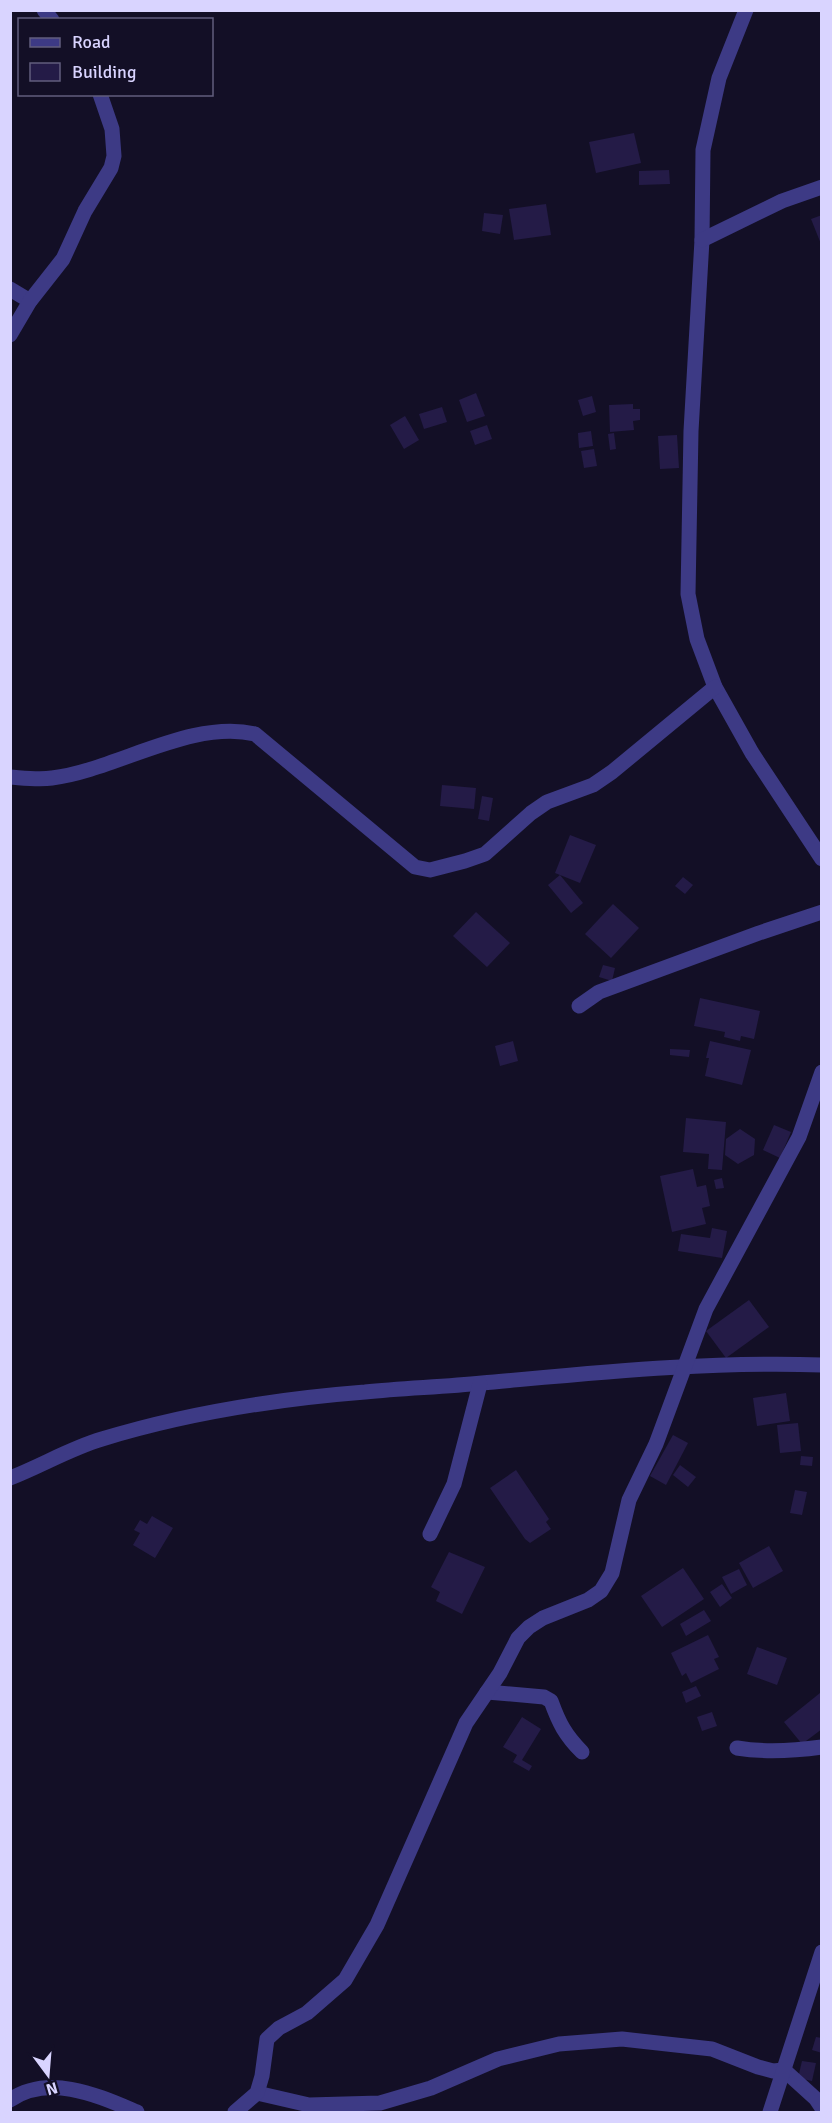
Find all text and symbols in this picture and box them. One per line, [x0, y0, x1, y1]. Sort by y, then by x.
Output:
legend [18, 18, 213, 96]
text: Road [72, 31, 111, 53]
text: Building [72, 61, 136, 83]
north arrow [18, 2045, 78, 2105]
text: N [44, 2077, 60, 2100]

